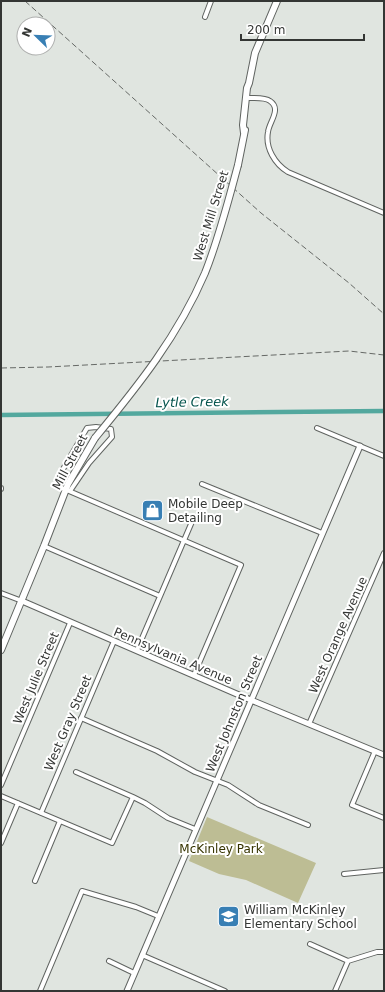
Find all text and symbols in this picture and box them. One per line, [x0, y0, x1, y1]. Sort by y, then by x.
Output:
north arrow [16, 16, 56, 56]
scale bar [241, 16, 364, 42]
text: 200 m [247, 23, 285, 37]
text: N [19, 26, 35, 39]
street label: West Mill Street [191, 169, 232, 263]
water label: Lytle Creek [155, 394, 229, 410]
street label: Mill Street [50, 432, 91, 492]
place label: Mobile Deep Detailing [168, 497, 243, 525]
shop icon: Mobile Deep Detailing [140, 498, 166, 524]
street label: West Orange Avenue [306, 575, 370, 695]
street label: Pennsylvania Avenue [112, 625, 234, 687]
street label: West Julie Street [10, 630, 62, 726]
street label: West Johnston Street [203, 653, 265, 775]
street label: West Gray Street [42, 673, 95, 773]
park label: McKinley Park [179, 842, 263, 856]
place label: William McKinley Elementary School [244, 903, 357, 931]
school or university icon: William McKinley Elementary School [216, 904, 242, 930]

